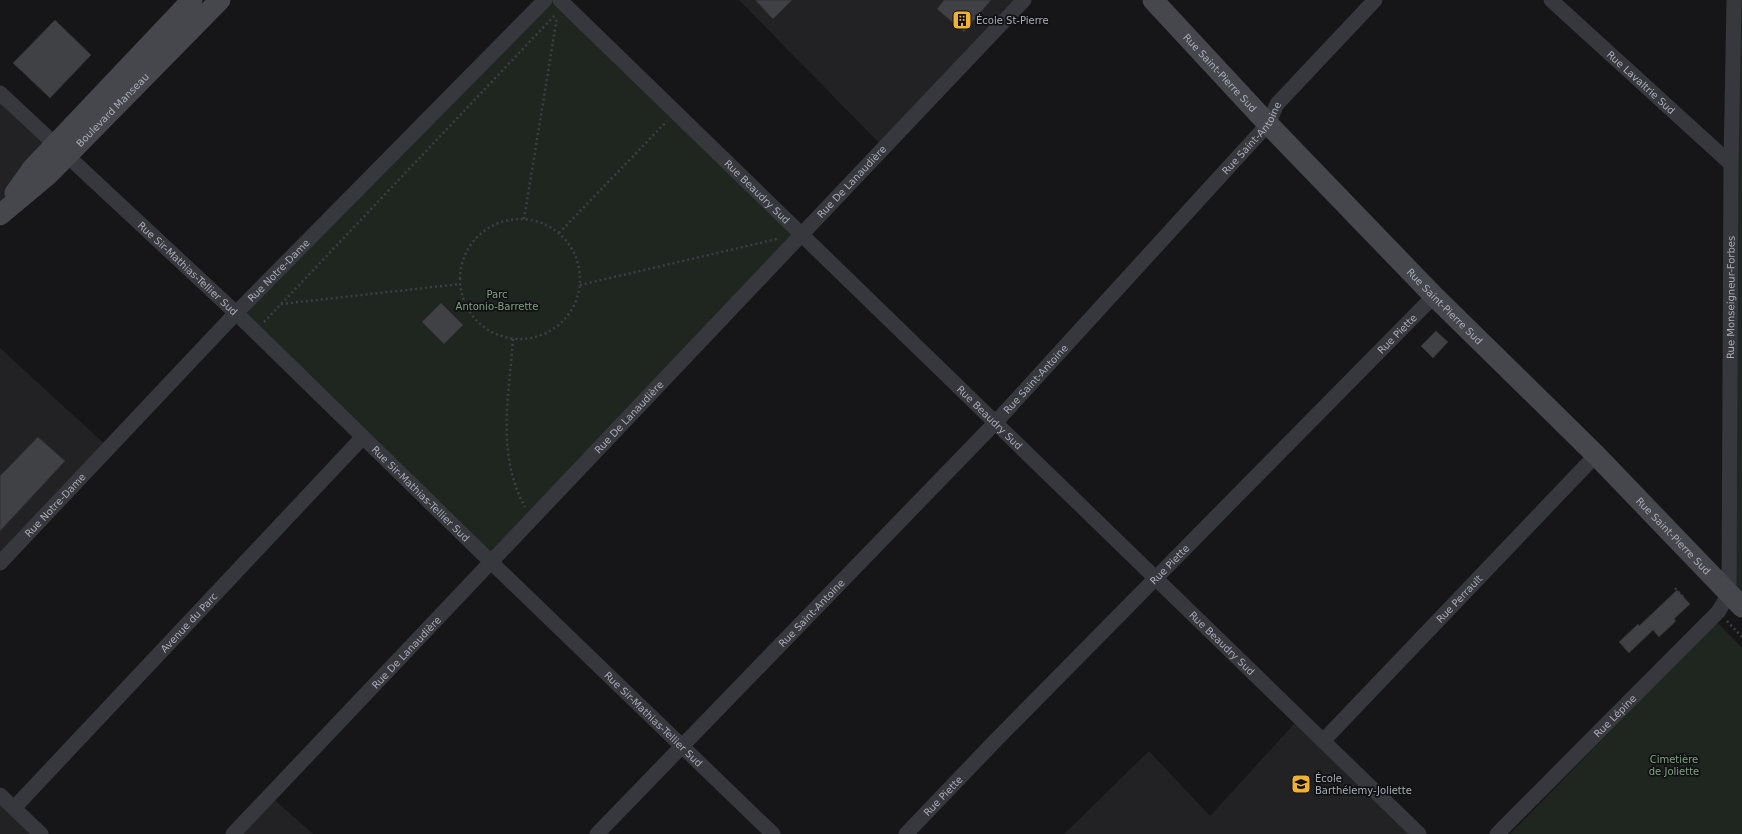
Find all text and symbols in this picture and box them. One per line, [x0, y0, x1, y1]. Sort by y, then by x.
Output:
building icon: École St-Pierre [951, 9, 973, 31]
place label: École St-Pierre [976, 14, 1049, 26]
street label: Rue Saint-Pierre Sud [1181, 32, 1259, 114]
street label: Rue Lavaltrie Sud [1605, 49, 1677, 116]
street label: Boulevard Manseau [74, 71, 151, 149]
street label: Rue Saint-Antoine [1220, 100, 1283, 177]
street label: Rue De Lanaudière [815, 143, 888, 220]
street label: Rue Beaudry Sud [722, 158, 792, 226]
street label: Rue Sir-Mathias-Tellier Sud [136, 220, 240, 318]
street label: Rue Monseigneur-Forbes [1725, 236, 1737, 359]
street label: Rue Notre-Dame [246, 237, 312, 304]
street label: Rue Saint-Pierre Sud [1404, 266, 1485, 347]
park label: Parc Antonio-Barrette [456, 289, 538, 312]
street label: Rue Piette [1375, 312, 1419, 356]
street label: Rue Saint-Antoine [1001, 342, 1070, 416]
street label: Rue De Lanaudière [592, 379, 666, 456]
street label: Rue Beaudry Sud [955, 384, 1024, 452]
street label: Rue Sir-Mathias-Tellier Sud [370, 444, 471, 544]
street label: Rue Notre-Dame [23, 471, 88, 539]
street label: Rue Saint-Pierre Sud [1634, 495, 1713, 577]
street label: Rue Piette [1148, 543, 1192, 587]
street label: Rue Perrault [1434, 573, 1485, 625]
street label: Rue Saint-Antoine [776, 577, 847, 649]
street label: Avenue du Parc [159, 591, 220, 655]
street label: Rue Beaudry Sud [1187, 609, 1257, 677]
street label: Rue De Lanaudière [370, 614, 443, 691]
street label: Rue Sir-Mathias-Tellier Sud [602, 670, 705, 769]
street label: Rue Lépine [1592, 692, 1639, 740]
park label: Cimetière de Joliette [1649, 754, 1699, 777]
place label: École Barthélemy-Joliette [1315, 772, 1412, 796]
school or university icon: École Barthélemy-Joliette [1290, 773, 1312, 795]
street label: Rue Piette [921, 774, 965, 818]

